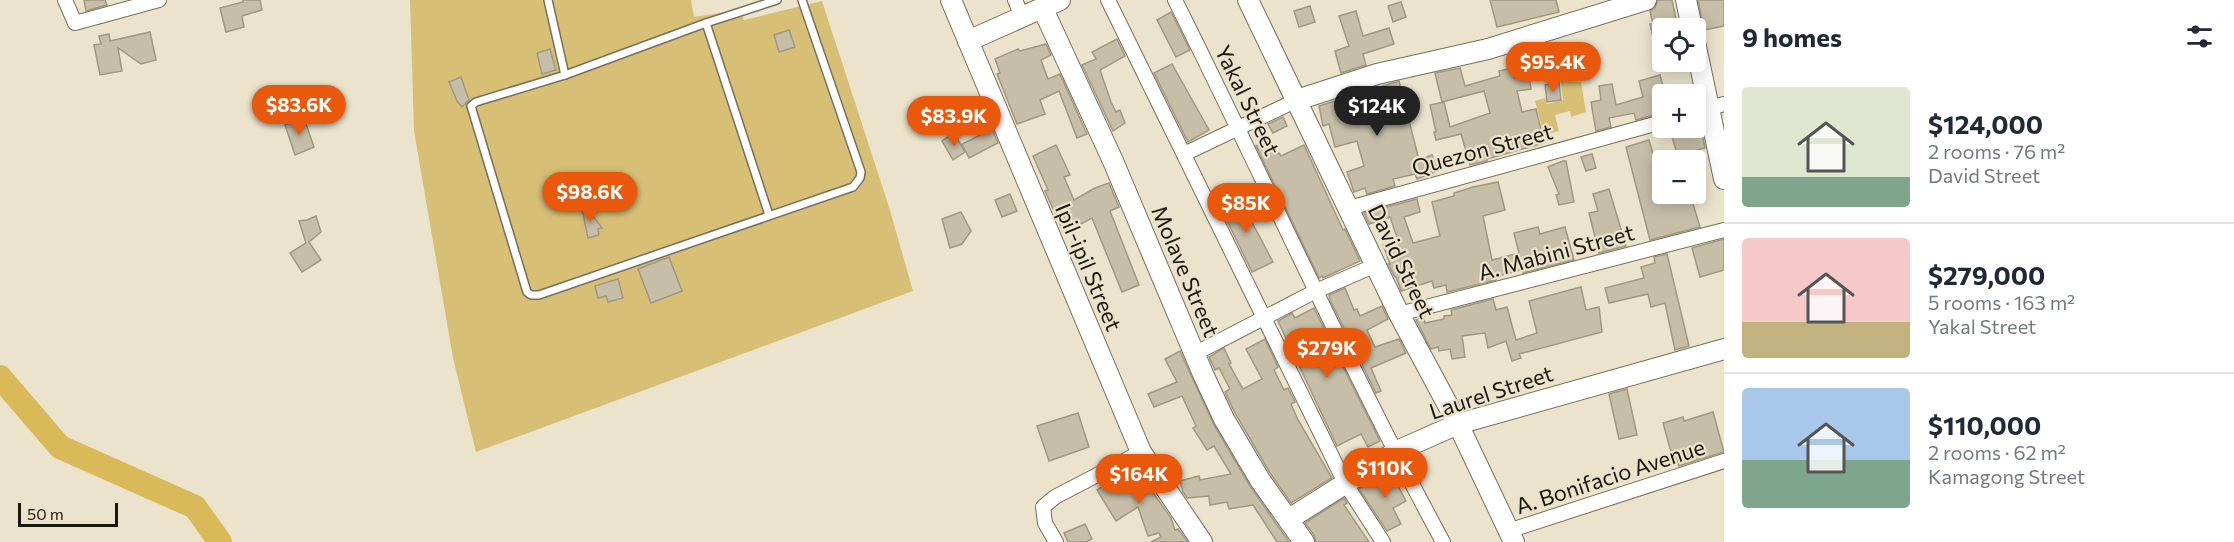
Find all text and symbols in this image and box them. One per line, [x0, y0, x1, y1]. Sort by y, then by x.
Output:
map controls [1652, 18, 1706, 204]
button: locate [1652, 18, 1706, 72]
icon: filters [2183, 20, 2216, 53]
text: 9 homes [1742, 21, 1842, 52]
street label: Yakal Street [1210, 41, 1286, 159]
pin: $95.4K [1504, 42, 1602, 93]
text: $95.4K [1520, 49, 1586, 73]
button: + [1652, 84, 1706, 138]
pin: $83.6K [250, 85, 348, 136]
pin: $124K [1335, 86, 1419, 137]
text: $83.6K [266, 92, 332, 116]
text: $124K [1348, 93, 1406, 117]
pin: $83.9K [905, 96, 1003, 147]
text: $83.9K [921, 103, 987, 127]
text: $124,000 [1928, 108, 2043, 139]
icon: home [1790, 111, 1862, 183]
street label: Quezon Street [1409, 117, 1555, 181]
text: 2 rooms · 76 m² [1928, 139, 2065, 163]
button: − [1652, 150, 1706, 204]
text: David Street [1928, 163, 2040, 187]
pin: $98.6K [541, 172, 639, 223]
text: $98.6K [556, 179, 624, 203]
pin: $85K [1210, 183, 1282, 234]
text: $85K [1221, 190, 1271, 214]
street label: Ipil-ipil Street [1050, 199, 1128, 335]
street label: David Street [1363, 200, 1441, 322]
street label: Molave Street [1146, 201, 1226, 341]
street label: A. Mabini Street [1475, 218, 1637, 286]
text: $279,000 [1928, 259, 2045, 290]
icon: home [1790, 262, 1862, 334]
text: 5 rooms · 163 m² [1928, 290, 2075, 314]
text: Yakal Street [1928, 314, 2036, 338]
pin: $279K [1285, 328, 1369, 379]
text: $279K [1297, 335, 1357, 359]
street label: Laurel Street [1426, 359, 1556, 425]
text: $110,000 [1928, 409, 2041, 440]
icon: home [1790, 412, 1862, 484]
street label: A. Bonifacio Avenue [1512, 433, 1708, 519]
text: 2 rooms · 62 m² [1928, 440, 2066, 464]
pin: $110K [1343, 448, 1427, 499]
pin: $164K [1097, 454, 1181, 505]
text: $110K [1357, 455, 1413, 479]
text: $164K [1109, 461, 1169, 485]
text: Kamagong Street [1928, 464, 2085, 488]
scale bar [18, 500, 118, 528]
text: 50 m [27, 504, 64, 523]

